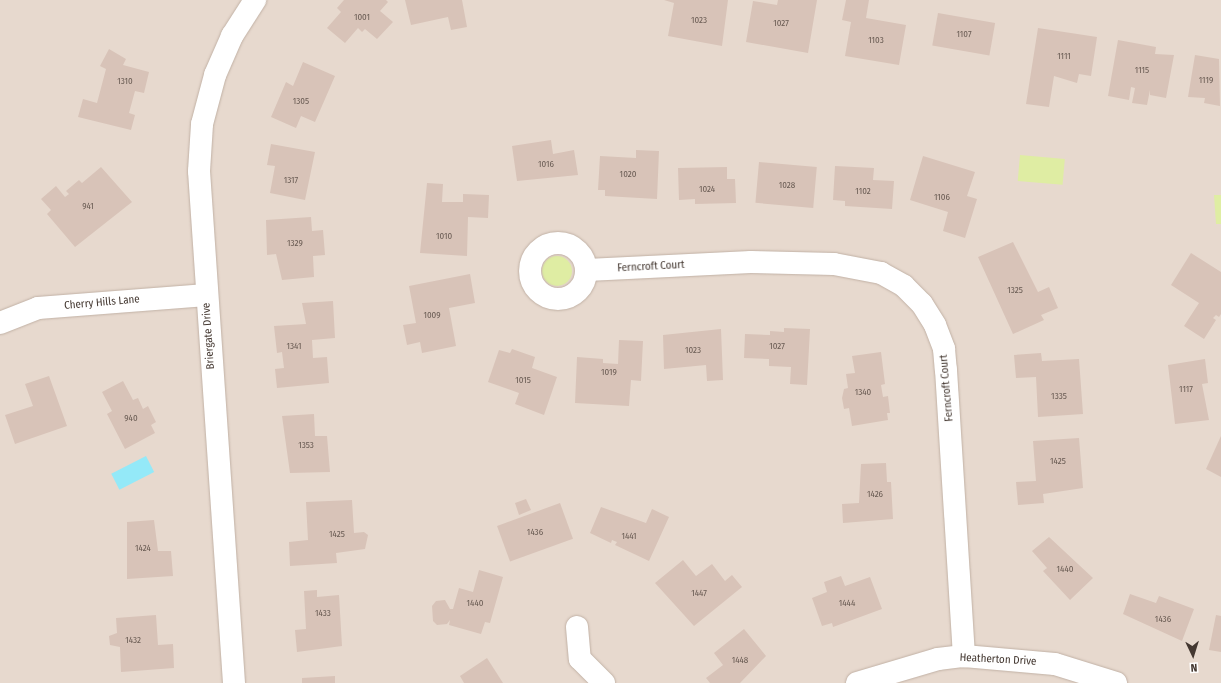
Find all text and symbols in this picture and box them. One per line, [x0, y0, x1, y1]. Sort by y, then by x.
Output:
house number: 1001 [354, 12, 370, 22]
house number: 1023 [691, 15, 707, 25]
house number: 1027 [773, 18, 789, 28]
house number: 1107 [956, 29, 972, 39]
house number: 1103 [868, 35, 884, 45]
house number: 1111 [1057, 51, 1071, 61]
house number: 1115 [1135, 65, 1149, 75]
house number: 1119 [1199, 75, 1213, 85]
house number: 1310 [117, 76, 133, 86]
house number: 1305 [293, 96, 309, 106]
house number: 1016 [538, 159, 554, 169]
house number: 1020 [620, 169, 636, 179]
house number: 1317 [284, 175, 298, 185]
house number: 1028 [779, 180, 795, 190]
house number: 1024 [699, 184, 715, 194]
house number: 1102 [855, 186, 871, 196]
house number: 1106 [934, 192, 950, 202]
house number: 941 [82, 201, 94, 211]
house number: 1010 [436, 231, 452, 241]
house number: 1329 [287, 238, 303, 248]
street label: Ferncroft Court [617, 259, 685, 275]
house number: 1325 [1007, 285, 1023, 295]
street label: Cherry Hills Lane [64, 293, 140, 313]
street label: Briergate Drive [200, 302, 218, 370]
house number: 1009 [423, 310, 441, 320]
house number: 1341 [287, 341, 301, 351]
house number: 1027 [769, 341, 785, 351]
house number: 1023 [685, 345, 701, 355]
street label: Ferncroft Court [937, 354, 957, 422]
house number: 1019 [601, 367, 617, 377]
house number: 1015 [515, 375, 531, 385]
house number: 1117 [1179, 384, 1193, 394]
house number: 1340 [855, 387, 871, 397]
house number: 1335 [1051, 391, 1067, 401]
house number: 940 [124, 413, 138, 423]
house number: 1353 [298, 440, 314, 450]
house number: 1425 [1050, 456, 1066, 466]
house number: 1426 [867, 489, 883, 499]
house number: 1436 [527, 527, 543, 537]
house number: 1425 [329, 529, 345, 539]
house number: 1441 [621, 531, 637, 541]
house number: 1424 [135, 543, 151, 553]
house number: 1440 [1057, 564, 1073, 574]
house number: 1447 [691, 588, 707, 598]
house number: 1440 [467, 598, 483, 608]
house number: 1444 [839, 598, 855, 608]
house number: 1433 [315, 608, 331, 618]
house number: 1436 [1155, 614, 1171, 624]
house number: 1432 [125, 635, 141, 645]
north arrow [1173, 635, 1213, 675]
street label: Heatherton Drive [959, 651, 1037, 669]
house number: 1448 [732, 655, 748, 665]
text: N [1190, 661, 1198, 674]

